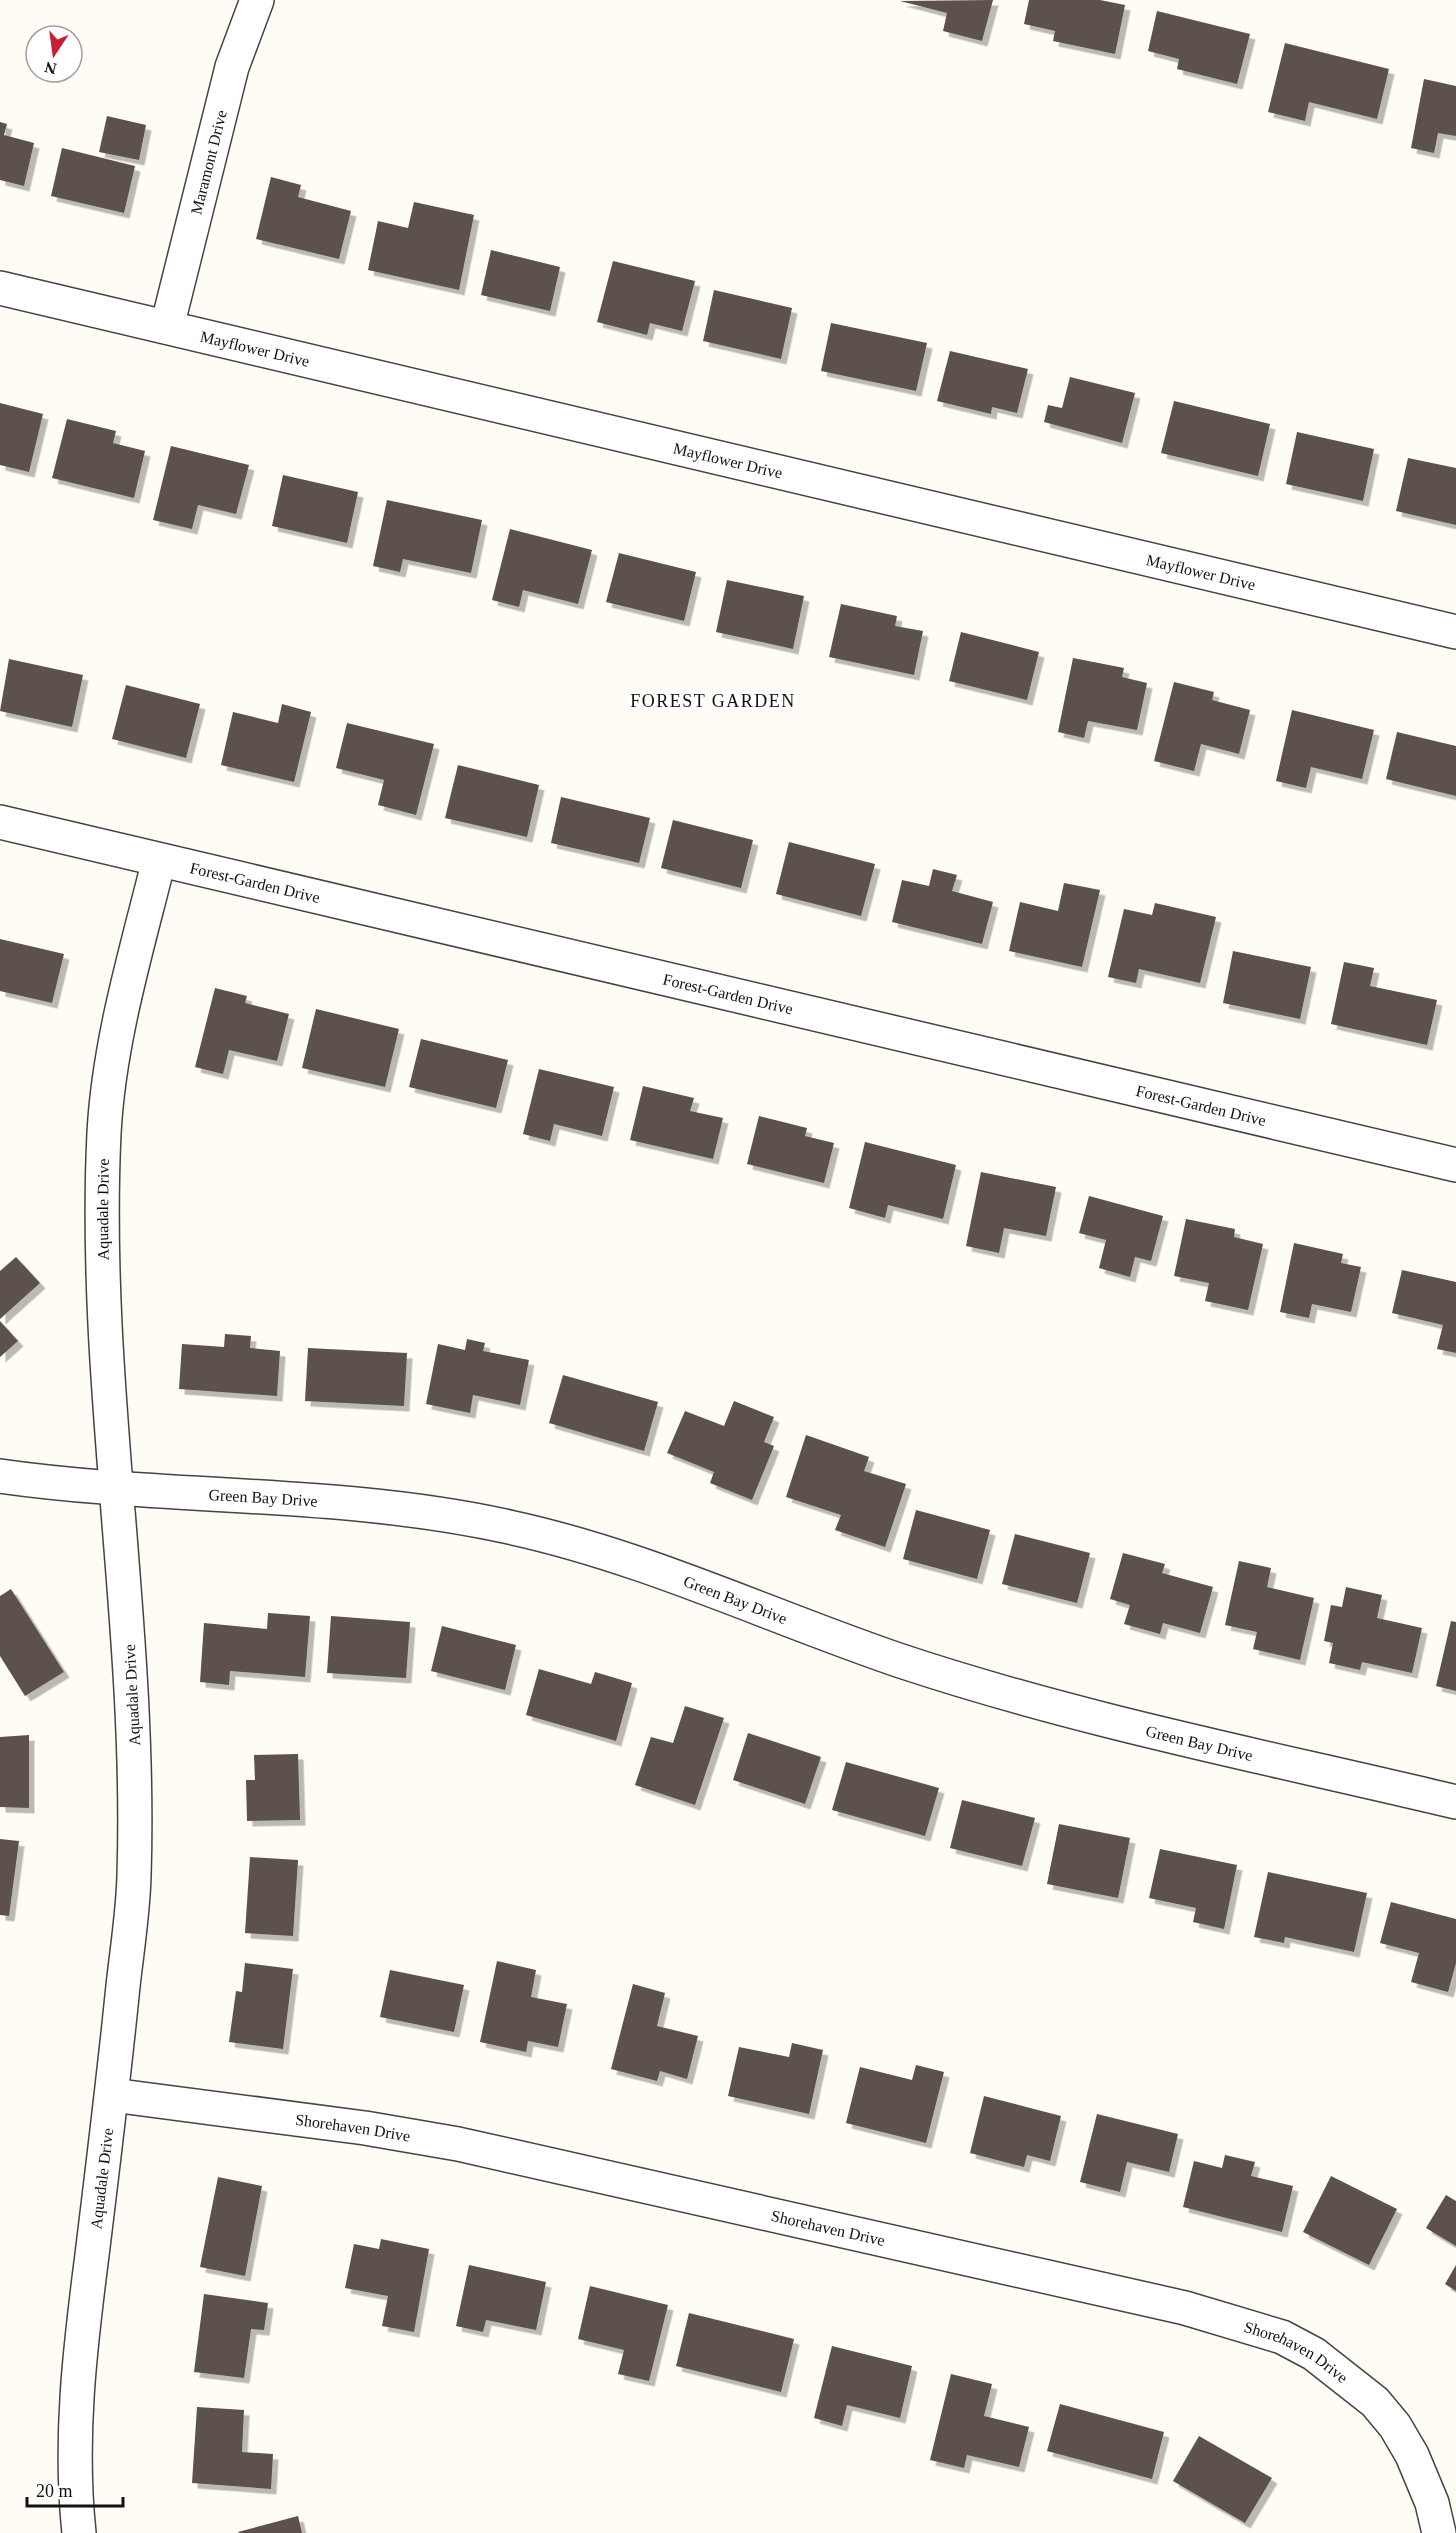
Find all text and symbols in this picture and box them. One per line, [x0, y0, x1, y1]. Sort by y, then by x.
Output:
north arrow [24, 24, 84, 84]
text: N [43, 58, 58, 78]
street label: Maramont Drive [187, 108, 229, 216]
street label: Mayflower Drive [199, 327, 311, 369]
street label: Mayflower Drive [672, 439, 784, 481]
street label: Mayflower Drive [1145, 551, 1257, 593]
district label: FOREST GARDEN [630, 691, 796, 711]
street label: Forest-Garden Drive [188, 859, 322, 906]
street label: Forest-Garden Drive [661, 970, 795, 1017]
street label: Forest-Garden Drive [1134, 1081, 1268, 1128]
street label: Aquadale Drive [94, 1158, 112, 1260]
street label: Green Bay Drive [208, 1485, 318, 1509]
street label: Green Bay Drive [681, 1572, 790, 1627]
street label: Aquadale Drive [121, 1644, 144, 1746]
street label: Green Bay Drive [1144, 1722, 1254, 1763]
street label: Shorehaven Drive [294, 2110, 412, 2144]
street label: Aquadale Drive [87, 2127, 116, 2230]
street label: Shorehaven Drive [770, 2206, 887, 2249]
street label: Shorehaven Drive [1242, 2318, 1351, 2386]
scale bar [27, 2470, 123, 2508]
text: 20 m [36, 2481, 73, 2501]

